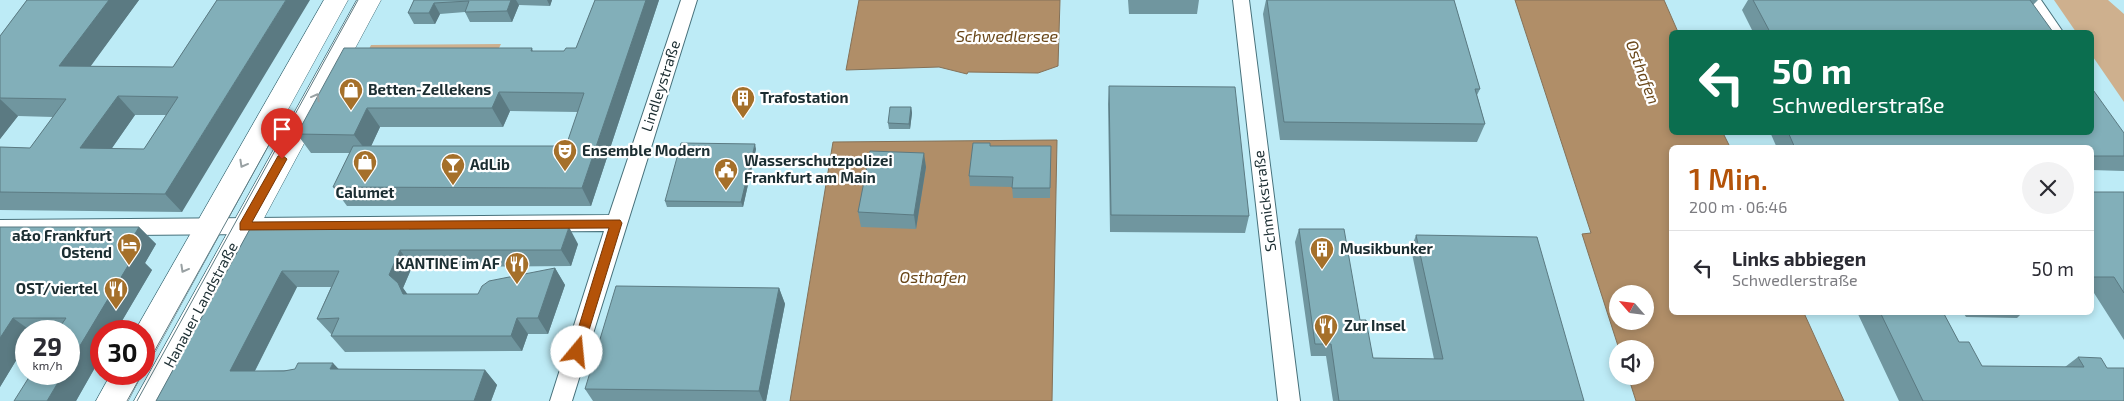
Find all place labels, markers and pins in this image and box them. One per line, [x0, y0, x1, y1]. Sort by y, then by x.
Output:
shop icon: Betten-Zellekens [338, 77, 364, 111]
place label: Betten-Zellekens [368, 80, 491, 98]
building icon: Trafostation [730, 85, 756, 119]
place label: Trafostation [760, 88, 848, 106]
pin [261, 108, 303, 159]
theatre icon: Ensemble Modern [552, 138, 578, 172]
place label: Ensemble Modern [582, 141, 710, 159]
shop icon: Calumet [352, 149, 378, 183]
place label: Wasserschutzpolizei Frankfurt am Main [744, 151, 893, 186]
bar icon: AdLib [440, 152, 466, 186]
place label: AdLib [470, 155, 510, 173]
public building icon: Wasserschutzpolizei Frankfurt am Main [713, 157, 739, 191]
place label: Calumet [335, 183, 395, 201]
place label: a&o Frankfurt Ostend [12, 226, 112, 261]
hotel icon: a&o Frankfurt Ostend [116, 232, 142, 266]
building icon: Musikbunker [1309, 236, 1335, 270]
place label: Musikbunker [1340, 239, 1433, 257]
restaurant icon: KANTINE im AF [504, 251, 530, 285]
place label: KANTINE im AF [395, 254, 500, 272]
restaurant icon: OST/viertel [103, 276, 129, 310]
place label: OST/viertel [16, 279, 98, 297]
restaurant icon: Zur Insel [1313, 313, 1339, 347]
place label: Zur Insel [1344, 316, 1406, 334]

